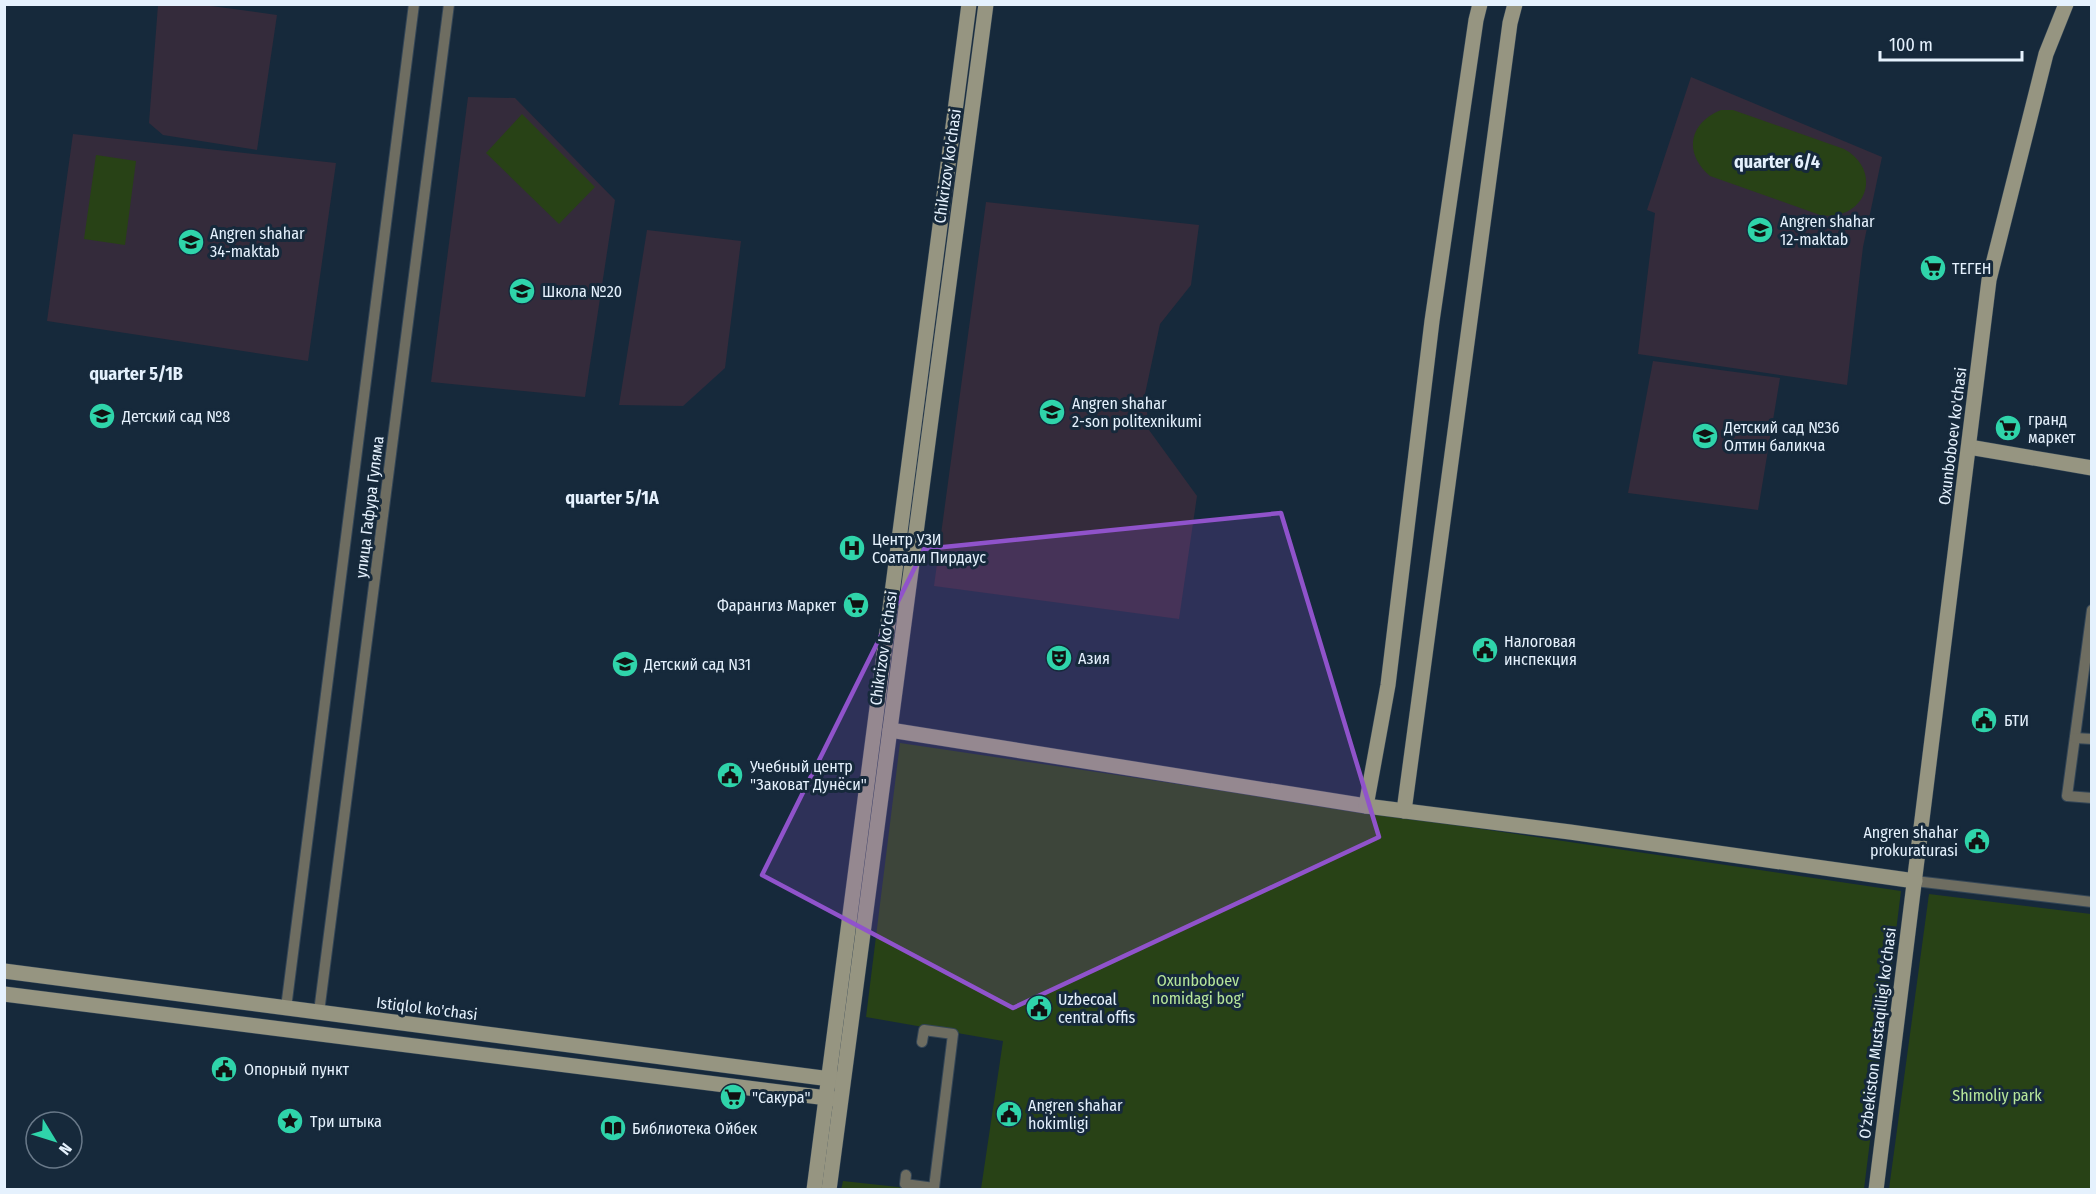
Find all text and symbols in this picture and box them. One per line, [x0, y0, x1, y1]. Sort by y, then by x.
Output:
scale bar [1880, 24, 2022, 62]
text: 100 m [1889, 34, 1933, 56]
street label: Chikrizov ko'chasi [930, 108, 965, 225]
district label: quarter 6/4 [1734, 151, 1820, 173]
place label: Angren shahar 12-maktab [1780, 212, 1875, 249]
school or university icon: Angren shahar 12-maktab [1745, 215, 1775, 245]
place label: Angren shahar 34-maktab [210, 224, 305, 261]
school or university icon: Angren shahar 34-maktab [176, 227, 206, 257]
supermarket icon: ТЕГЕН [1918, 253, 1948, 283]
place label: ТЕГЕН [1952, 259, 1991, 278]
school or university icon: Школа №20 [507, 276, 537, 306]
place label: Школа №20 [542, 282, 622, 301]
district label: quarter 5/1B [89, 363, 183, 385]
street label: Oxunboboev ko'chasi [1935, 366, 1970, 506]
place label: Angren shahar 2-son politexnikumi [1072, 394, 1202, 431]
school or university icon: Angren shahar 2-son politexnikumi [1037, 397, 1067, 427]
school or university icon: Детский сад №8 [87, 401, 117, 431]
place label: Детский сад №8 [121, 407, 230, 426]
place label: гранд маркет [2028, 410, 2076, 447]
supermarket icon: гранд маркет [1993, 413, 2023, 443]
place label: Детский сад №36 Олтин баликча [1723, 418, 1839, 455]
school or university icon: Детский сад №36 Олтин баликча [1690, 421, 1720, 451]
street label: улица Гафура Гуляма [351, 435, 388, 579]
district label: quarter 5/1A [565, 487, 659, 509]
place label: Центр УЗИ Соатали Пирдаус [872, 530, 986, 567]
hospital icon: Центр УЗИ Соатали Пирдаус [837, 533, 867, 563]
supermarket icon: Фарангиз Маркет [841, 590, 871, 620]
street label: Chikrizov ko'chasi [866, 590, 901, 707]
place label: Фарангиз Маркет [717, 596, 836, 615]
place label: Налоговая инспекция [1504, 632, 1577, 669]
public building icon: Налоговая инспекция [1470, 635, 1500, 665]
theatre icon: Азия [1044, 643, 1074, 673]
school or university icon: Детский сад N31 [610, 649, 640, 679]
place label: Азия [1078, 649, 1110, 668]
place label: Детский сад N31 [643, 655, 751, 674]
public building icon: БТИ [1969, 705, 1999, 735]
place label: БТИ [2004, 711, 2029, 730]
place label: Учебный центр "Заковат Дунёси" [749, 757, 867, 794]
public building icon: Учебный центр "Заковат Дунёси" [715, 760, 745, 790]
place label: Angren shahar prokuraturasi [1863, 823, 1958, 860]
public building icon: Angren shahar prokuraturasi [1962, 826, 1992, 856]
street label: O‘zbekiston Mustaqilligi ko‘chasi [1855, 926, 1900, 1140]
park label: Oxunboboev nomidagi bog' [1152, 971, 1244, 1008]
place label: Uzbecoal central offis [1058, 990, 1136, 1027]
street label: Istiqlol ko'chasi [375, 993, 479, 1024]
public building icon: Uzbecoal central offis [1024, 993, 1054, 1023]
public building icon: Опорный пункт [209, 1054, 239, 1084]
place label: Опорный пункт [244, 1060, 350, 1079]
supermarket icon: "Сакура" [718, 1082, 748, 1112]
park label: Shimoliy park [1952, 1086, 2042, 1105]
place label: "Сакура" [752, 1088, 811, 1107]
place label: Angren shahar hokimligi [1028, 1096, 1123, 1133]
public building icon: Angren shahar hokimligi [994, 1099, 1024, 1129]
place icon: Три штыка [275, 1106, 305, 1136]
north arrow [24, 1110, 84, 1170]
place label: Три штыка [310, 1112, 382, 1131]
library icon: Библиотека Ойбек [598, 1113, 628, 1143]
place label: Библиотека Ойбек [632, 1119, 758, 1138]
text: N [55, 1139, 76, 1159]

